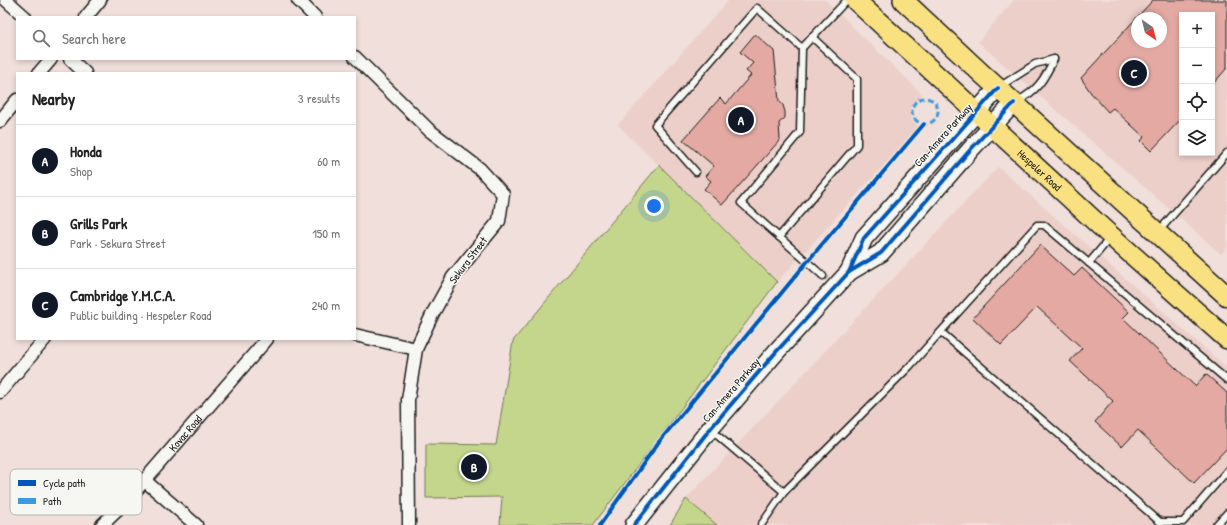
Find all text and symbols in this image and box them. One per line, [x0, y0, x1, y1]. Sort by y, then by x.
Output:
north arrow [1131, 12, 1167, 48]
map controls [1179, 12, 1215, 156]
button: + [1179, 12, 1215, 48]
search box [16, 16, 356, 60]
icon: search [30, 27, 52, 49]
text: Search here [62, 28, 126, 49]
button: − [1179, 48, 1215, 84]
pin: C [1121, 58, 1147, 88]
button: locate [1179, 84, 1215, 120]
text: Nearby [32, 87, 75, 110]
text: 3 results [298, 89, 340, 107]
street label: Can-Amera Parkway [911, 100, 975, 170]
pin: A [728, 105, 754, 135]
button: layers [1179, 120, 1215, 156]
text: Honda [70, 141, 102, 162]
street label: Hespeler Road [1015, 146, 1065, 194]
text: A [42, 152, 48, 170]
text: 60 m [317, 152, 340, 170]
text: Shop [70, 162, 92, 180]
your location [644, 196, 664, 216]
text: Grills Park [70, 213, 127, 234]
text: B [42, 224, 48, 242]
text: 150 m [312, 224, 340, 242]
text: Park · Sekura Street [70, 234, 165, 252]
street label: Sekura Street [446, 234, 490, 286]
text: Cambridge Y.M.C.A. [70, 285, 176, 306]
text: C [41, 296, 49, 314]
text: 240 m [311, 296, 340, 314]
text: Public building · Hespeler Road [70, 306, 211, 324]
street label: Can-Amera Parkway [699, 355, 763, 425]
street label: Kovac Road [166, 412, 205, 454]
pin: B [461, 452, 487, 482]
legend [10, 469, 142, 515]
text: Cycle path [43, 476, 86, 490]
text: Path [43, 494, 61, 508]

